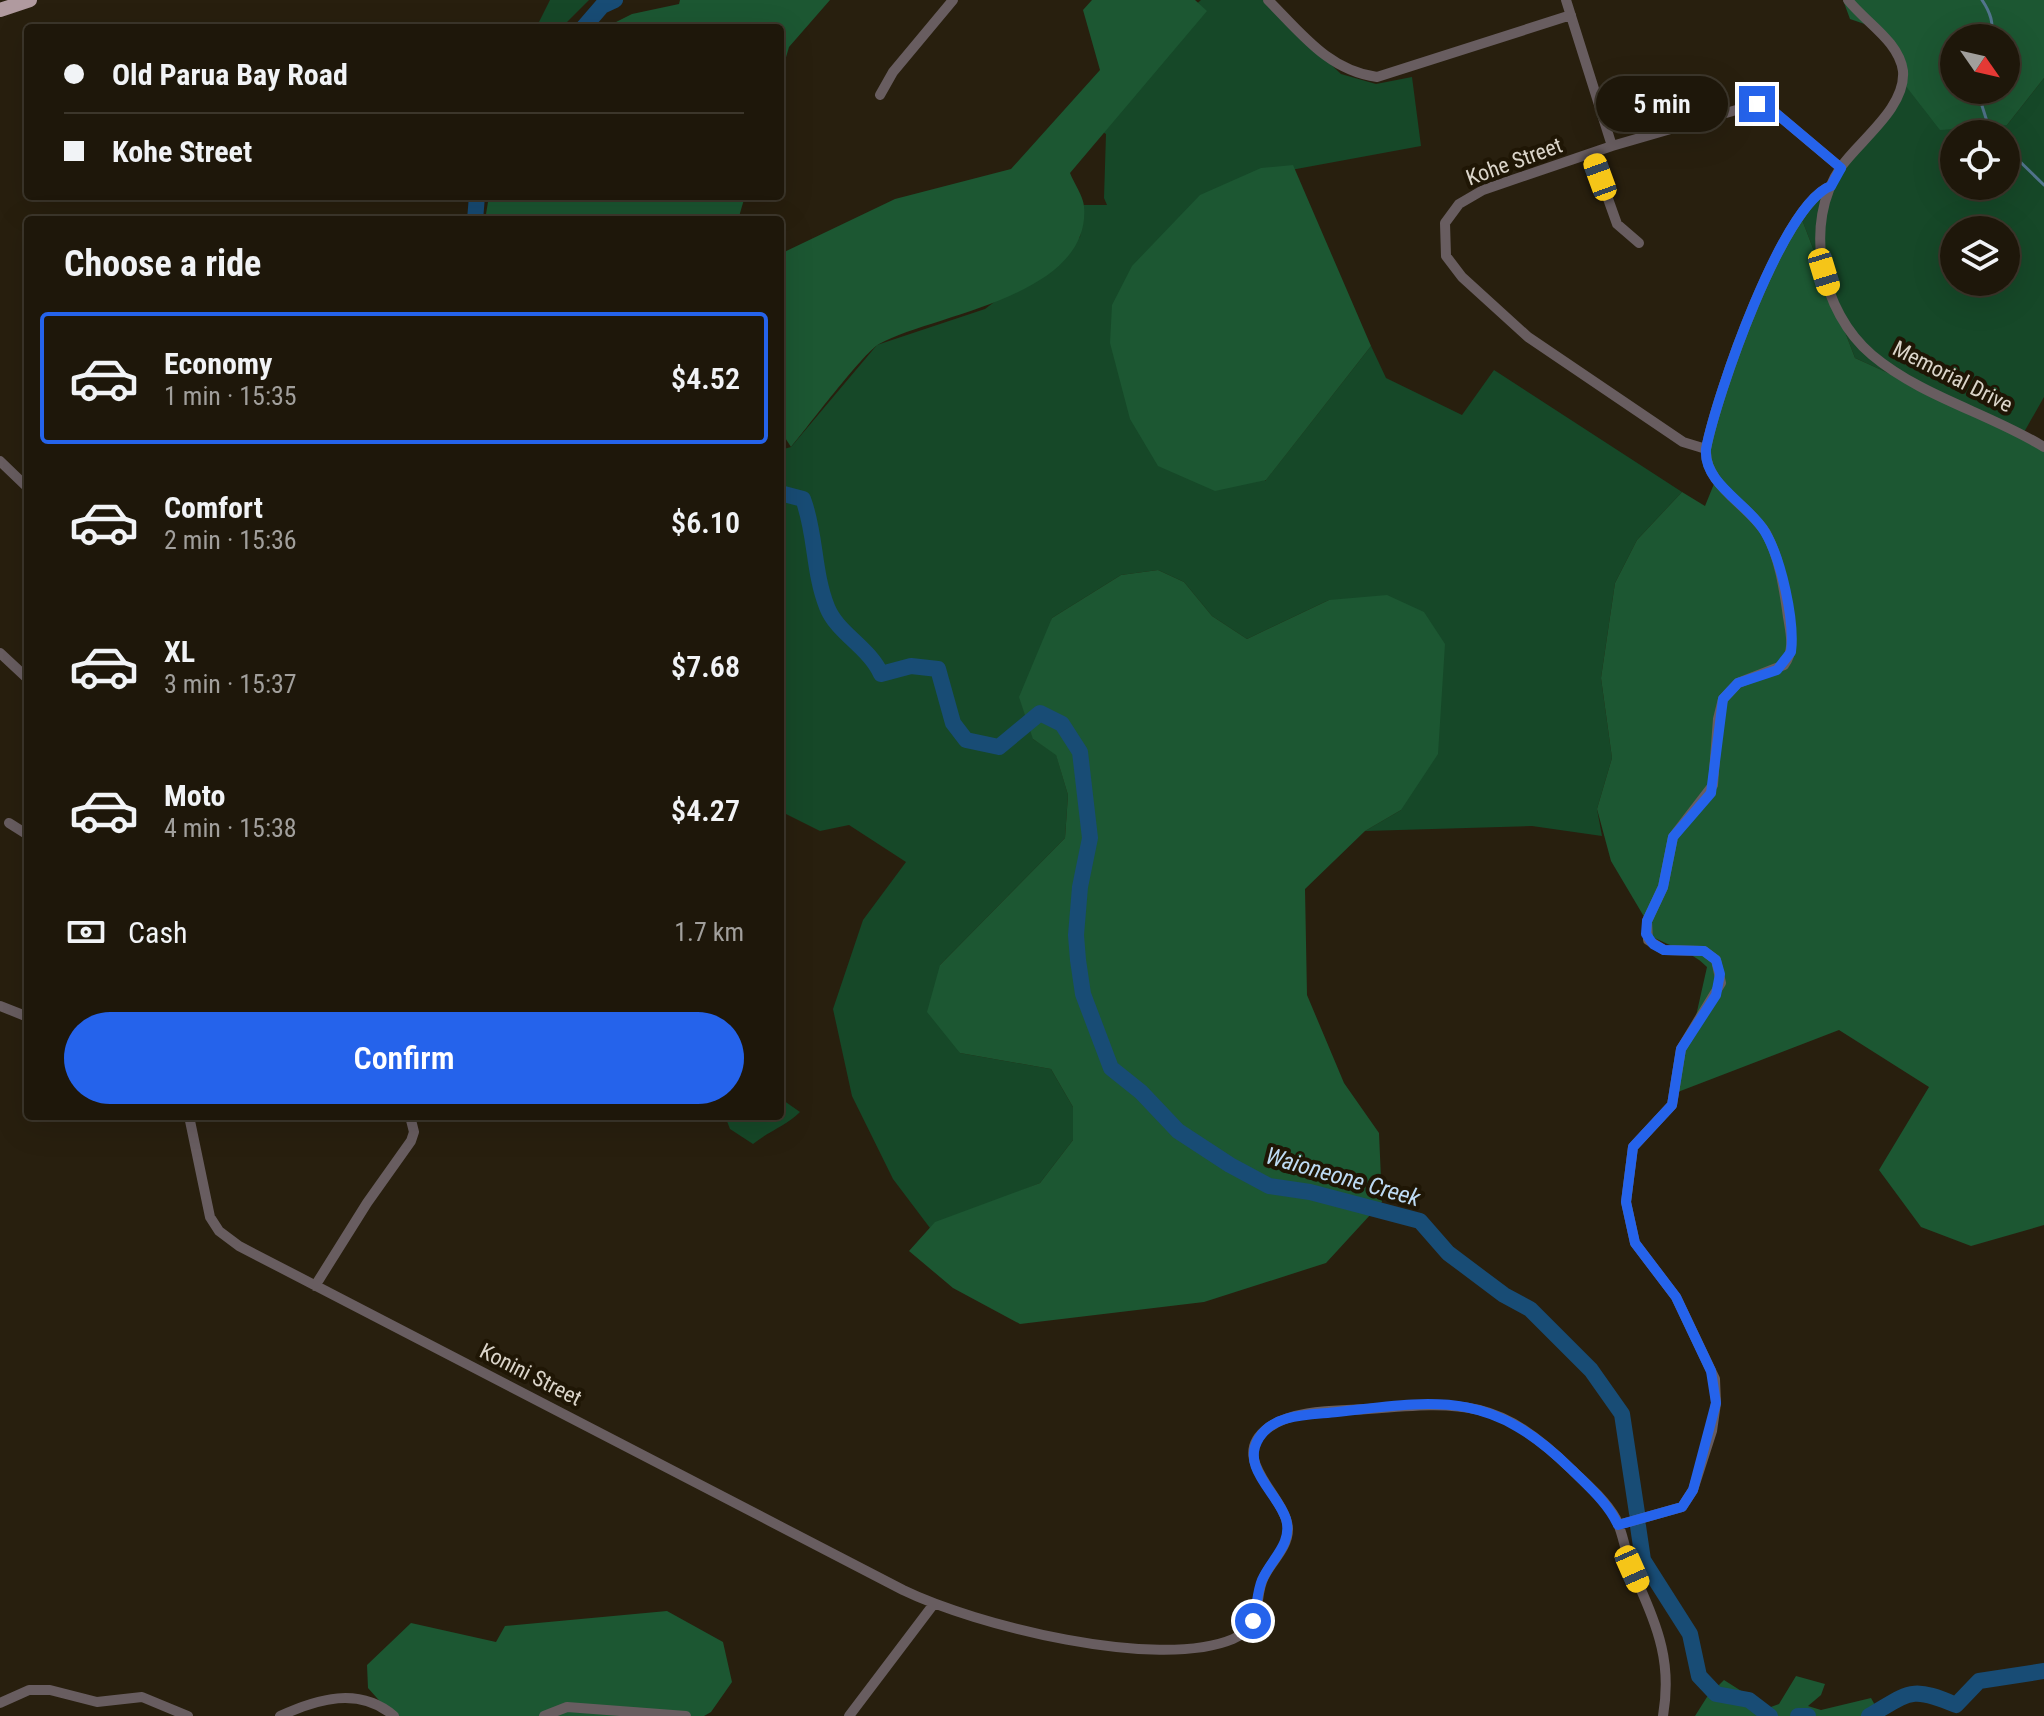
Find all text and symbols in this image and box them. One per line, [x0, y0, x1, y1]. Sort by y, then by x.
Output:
north arrow [1940, 24, 2020, 104]
map controls [1940, 24, 2020, 296]
text: Old Parua Bay Road [112, 57, 348, 92]
callout: 5 min [1597, 76, 1729, 132]
route end [1739, 86, 1775, 122]
text: 5 min [1633, 89, 1691, 119]
button: locate [1940, 120, 2020, 200]
street label: Kohe Street [1463, 133, 1566, 190]
text: Kohe Street [112, 134, 252, 169]
car [1581, 150, 1619, 204]
button: layers [1940, 216, 2020, 296]
text: Choose a ride [64, 243, 261, 285]
car [1806, 246, 1842, 298]
street label: Memorial Drive [1889, 336, 2017, 417]
icon: car [68, 342, 140, 414]
text: Economy [164, 346, 272, 381]
text: $4.52 [671, 361, 740, 396]
text: 1 min · 15:35 [164, 381, 297, 411]
icon: car [68, 486, 140, 558]
text: Comfort [164, 490, 263, 525]
text: $6.10 [671, 505, 740, 540]
text: 2 min · 15:36 [164, 525, 297, 555]
icon: car [68, 630, 140, 702]
text: XL [164, 634, 195, 669]
text: $7.68 [671, 649, 740, 684]
text: 3 min · 15:37 [164, 669, 297, 699]
icon: car [68, 774, 140, 846]
text: Moto [164, 778, 225, 813]
text: $4.27 [671, 793, 740, 828]
text: 4 min · 15:38 [164, 813, 297, 843]
icon: cash [64, 910, 108, 954]
text: Cash [128, 915, 188, 950]
text: 1.7 km [674, 917, 744, 947]
button: Confirm [64, 1012, 744, 1104]
water label: Waioneone Creek [1263, 1142, 1424, 1213]
street label: Konini Street [476, 1338, 586, 1411]
car [1611, 1542, 1653, 1596]
route start [1235, 1603, 1271, 1639]

